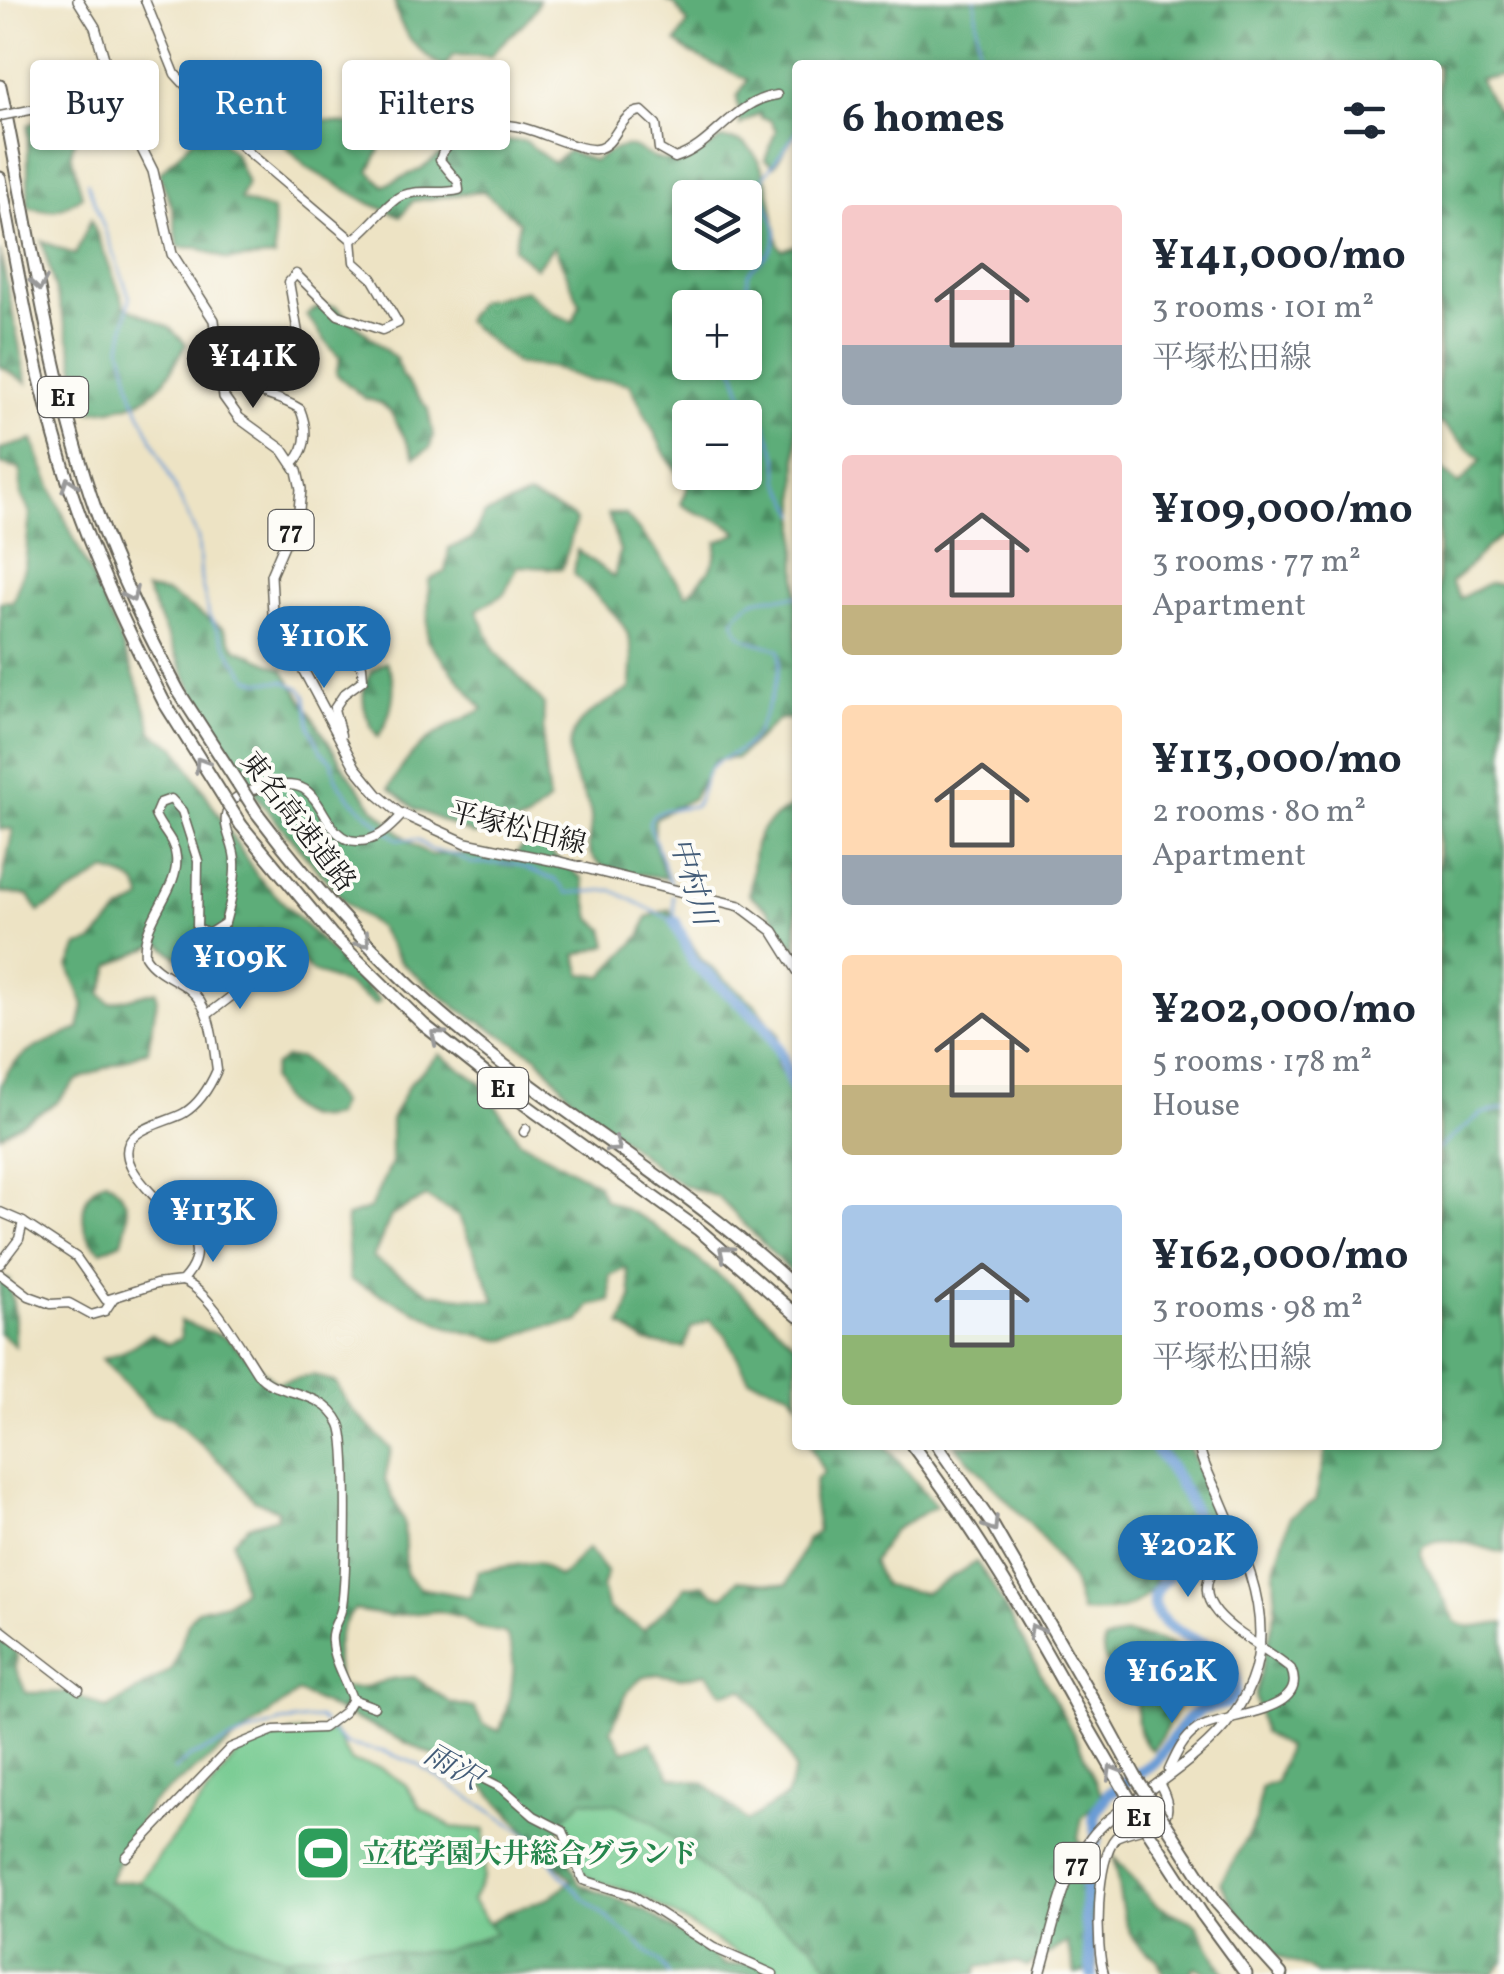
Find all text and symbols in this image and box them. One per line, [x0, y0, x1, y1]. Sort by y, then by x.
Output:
chip: Buy [30, 60, 159, 150]
chip: Rent [179, 60, 322, 150]
chip: Filters [342, 60, 510, 150]
text: 6 homes [842, 91, 1005, 150]
icon: filters [1337, 93, 1392, 148]
map controls [672, 180, 762, 490]
button: layers [672, 180, 762, 270]
text: ¥141,000/mo [1152, 228, 1406, 287]
icon: home [922, 245, 1042, 365]
one-way arrow [27, 276, 48, 293]
text: 3 rooms · 101 m² [1152, 287, 1374, 331]
button: + [672, 290, 762, 380]
pin: ¥141K [183, 326, 323, 411]
text: ¥141K [209, 336, 297, 380]
text: 平塚松田線 [1152, 338, 1312, 382]
road number: E1 [38, 377, 88, 417]
button: − [672, 400, 762, 490]
one-way arrow [61, 477, 81, 494]
text: ¥109,000/mo [1152, 482, 1413, 541]
icon: home [922, 495, 1042, 615]
road number: 77 [268, 510, 314, 550]
text: 3 rooms · 77 m² [1152, 541, 1361, 585]
one-way arrow [118, 585, 138, 603]
text: Apartment [1152, 585, 1306, 629]
pin: ¥110K [254, 606, 394, 691]
text: ¥110K [280, 616, 368, 660]
text: ¥113,000/mo [1152, 732, 1402, 791]
street label: 東名高速道路 [230, 744, 364, 901]
icon: home [922, 745, 1042, 865]
one-way arrow [194, 757, 213, 775]
text: 2 rooms · 80 m² [1152, 791, 1366, 835]
street label: 平塚松田線 [445, 794, 590, 865]
water label: 中村川 [658, 832, 725, 934]
text: Apartment [1152, 835, 1306, 879]
pin: ¥109K [170, 927, 310, 1012]
one-way arrow [352, 929, 370, 948]
text: ¥109K [193, 937, 287, 981]
text: ¥202,000/mo [1152, 982, 1416, 1041]
icon: home [922, 995, 1042, 1115]
one-way arrow [430, 1029, 449, 1047]
text: 5 rooms · 178 m² [1152, 1041, 1372, 1085]
road number: E1 [478, 1068, 528, 1108]
text: House [1152, 1085, 1240, 1129]
one-way arrow [604, 1134, 623, 1152]
pin: ¥113K [143, 1180, 283, 1265]
text: ¥113K [170, 1190, 256, 1234]
text: ¥162,000/mo [1152, 1228, 1408, 1287]
one-way arrow [718, 1245, 736, 1263]
icon: home [922, 1245, 1042, 1365]
text: 3 rooms · 98 m² [1152, 1287, 1363, 1331]
text: 平塚松田線 [1152, 1338, 1312, 1382]
one-way arrow [980, 1515, 999, 1533]
pin: ¥202K [1118, 1515, 1258, 1600]
text: ¥202K [1140, 1525, 1236, 1569]
one-way arrow [1028, 1624, 1048, 1642]
pin: ¥162K [1102, 1641, 1242, 1726]
text: ¥162K [1127, 1651, 1217, 1695]
water label: 雨沢 [416, 1735, 492, 1803]
one-way arrow [1106, 1765, 1125, 1783]
road number: E1 [1114, 1797, 1164, 1837]
sports icon: 立花学園大井総合グランド [293, 1823, 353, 1883]
place label: 立花学園大井総合グランド [362, 1836, 698, 1875]
road number: 77 [1054, 1843, 1100, 1883]

